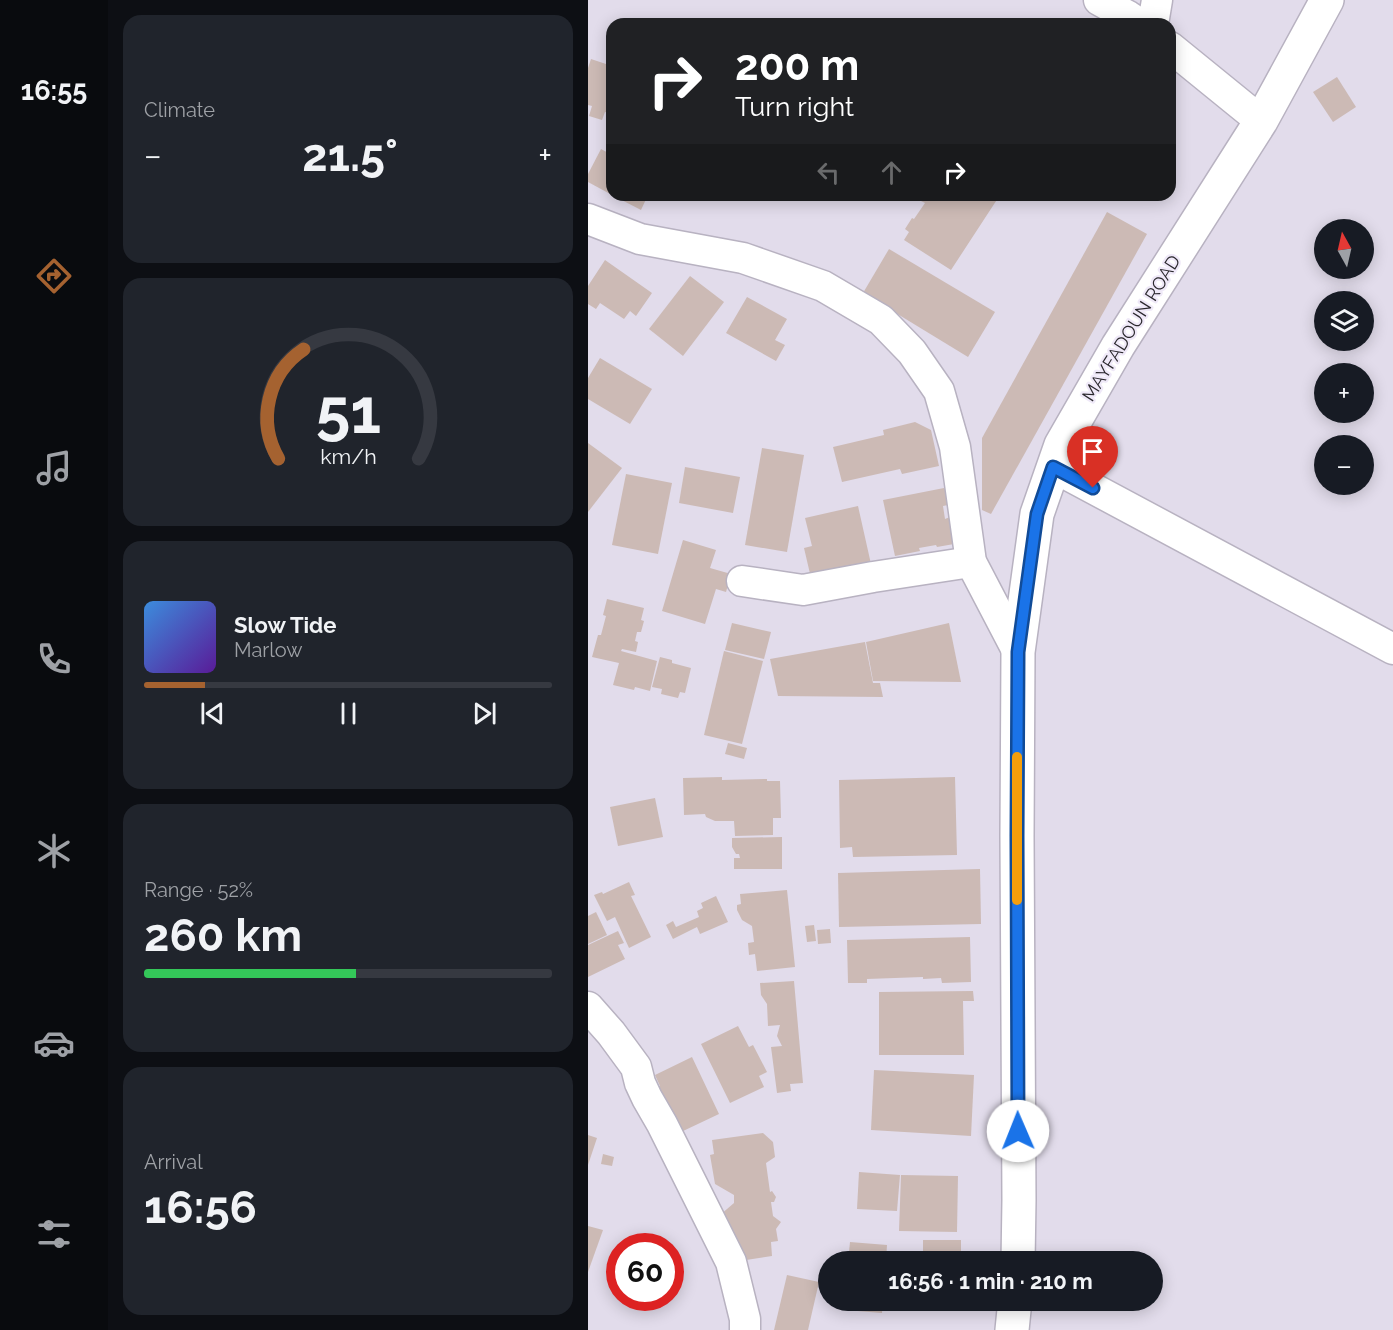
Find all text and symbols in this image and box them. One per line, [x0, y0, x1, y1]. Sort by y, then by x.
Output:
text: 200 m [735, 41, 859, 90]
icon: right [636, 42, 714, 120]
text: 16:55 [21, 75, 87, 106]
text: Turn right [735, 91, 854, 122]
text: Climate [144, 98, 215, 122]
text: 21.5° [302, 129, 398, 182]
text: − [144, 136, 162, 175]
text: + [538, 136, 552, 175]
icon: left [812, 156, 845, 189]
icon: ahead [875, 156, 908, 189]
icon: right [938, 156, 971, 189]
north arrow [1314, 219, 1374, 279]
map controls [1314, 219, 1374, 495]
street label: MAYFADOUN ROAD [1078, 251, 1185, 405]
icon: directions [33, 255, 75, 297]
button: layers [1314, 291, 1374, 351]
button: + [1314, 363, 1374, 423]
text: 51 [315, 374, 381, 448]
pin [1067, 426, 1118, 488]
icon: arrive [1076, 435, 1109, 468]
button: − [1314, 435, 1374, 495]
text: km/h [320, 444, 376, 469]
icon: music [33, 447, 75, 489]
text: Slow Tide [234, 612, 336, 638]
icon: phone [33, 638, 75, 680]
text: Marlow [234, 638, 303, 662]
icon: previous [196, 697, 229, 730]
icon: pause [332, 697, 365, 730]
icon: next [468, 697, 501, 730]
icon: climate [33, 830, 75, 872]
text: Range · 52% [144, 878, 253, 902]
text: 260 km [144, 909, 302, 962]
icon: car [33, 1022, 75, 1064]
position arrow [986, 1099, 1050, 1163]
text: Arrival [144, 1150, 203, 1174]
text: 16:56 [144, 1181, 257, 1234]
icon: filters [33, 1213, 75, 1255]
speed limit sign: 60 [606, 1233, 684, 1311]
text: 16:56 · 1 min · 210 m [888, 1268, 1093, 1294]

